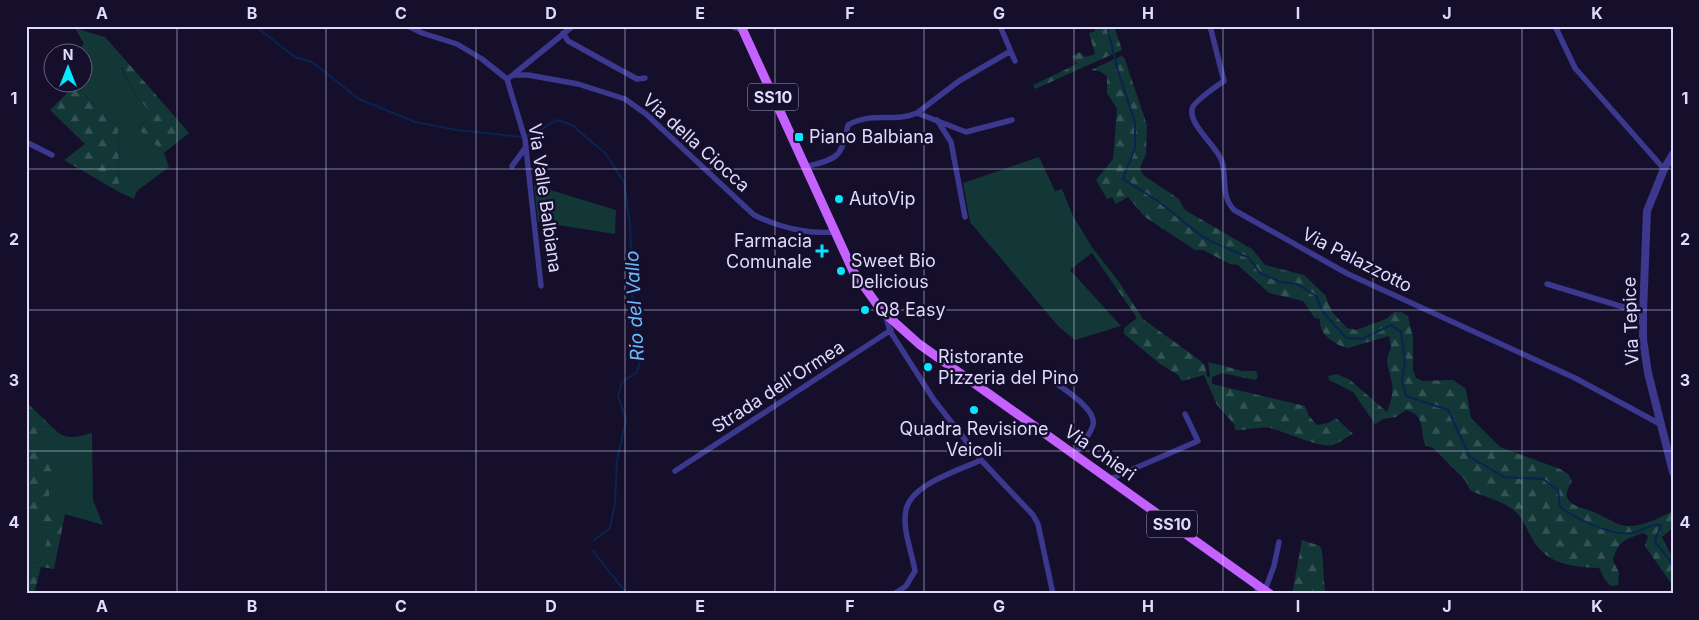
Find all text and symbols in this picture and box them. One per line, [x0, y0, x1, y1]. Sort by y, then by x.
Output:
text: A [96, 3, 108, 23]
text: B [247, 3, 257, 23]
text: C [395, 3, 407, 23]
text: D [545, 3, 557, 23]
text: E [695, 3, 705, 23]
text: F [845, 3, 855, 23]
text: G [993, 3, 1005, 23]
text: H [1142, 3, 1154, 23]
text: I [1296, 3, 1300, 23]
text: J [1442, 3, 1452, 23]
text: K [1591, 3, 1603, 23]
north arrow [42, 42, 92, 92]
text: N [63, 46, 73, 63]
road number: SS10 [748, 84, 798, 110]
text: 1 [11, 88, 17, 108]
text: 1 [1682, 88, 1688, 108]
street label: Via della Ciocca [639, 89, 754, 196]
street label: Via Valle Balbiana [525, 122, 566, 274]
place label: Piano Balbiana [809, 126, 934, 147]
marker: Piano Balbiana [793, 131, 805, 143]
place label: AutoVip [849, 188, 915, 209]
marker: AutoVip [833, 193, 845, 205]
street label: Via Palazzotto [1299, 223, 1416, 296]
text: 2 [9, 229, 19, 249]
text: 2 [1680, 229, 1690, 249]
place label: Farmacia Comunale [726, 230, 812, 272]
marker: Farmacia Comunale [816, 245, 828, 257]
water label: Rio del Vallo [620, 250, 649, 362]
place label: Sweet Bio Delicious [851, 250, 936, 292]
marker: Sweet Bio Delicious [835, 265, 847, 277]
street label: Via Tepice [1618, 276, 1643, 366]
place label: Q8 Easy [875, 299, 946, 320]
marker: Q8 Easy [859, 304, 871, 316]
street label: Strada dell'Ormea [708, 336, 848, 437]
place label: Ristorante Pizzeria del Pino [938, 346, 1079, 388]
marker: Ristorante Pizzeria del Pino [922, 361, 934, 373]
text: 3 [9, 370, 19, 390]
text: 3 [1680, 370, 1690, 390]
marker: Quadra Revisione Veicoli [968, 404, 980, 416]
place label: Quadra Revisione Veicoli [899, 418, 1049, 460]
street label: Via Chieri [1061, 420, 1140, 485]
road number: SS10 [1147, 510, 1197, 538]
text: 4 [9, 512, 20, 532]
text: 4 [1680, 512, 1691, 532]
text: A [96, 596, 108, 616]
text: B [247, 596, 257, 616]
text: C [395, 596, 407, 616]
text: D [545, 596, 557, 616]
text: E [695, 596, 705, 616]
text: F [845, 596, 855, 616]
text: G [993, 596, 1005, 616]
text: H [1142, 596, 1154, 616]
text: I [1296, 596, 1300, 616]
text: J [1442, 596, 1452, 616]
text: K [1591, 596, 1603, 616]

